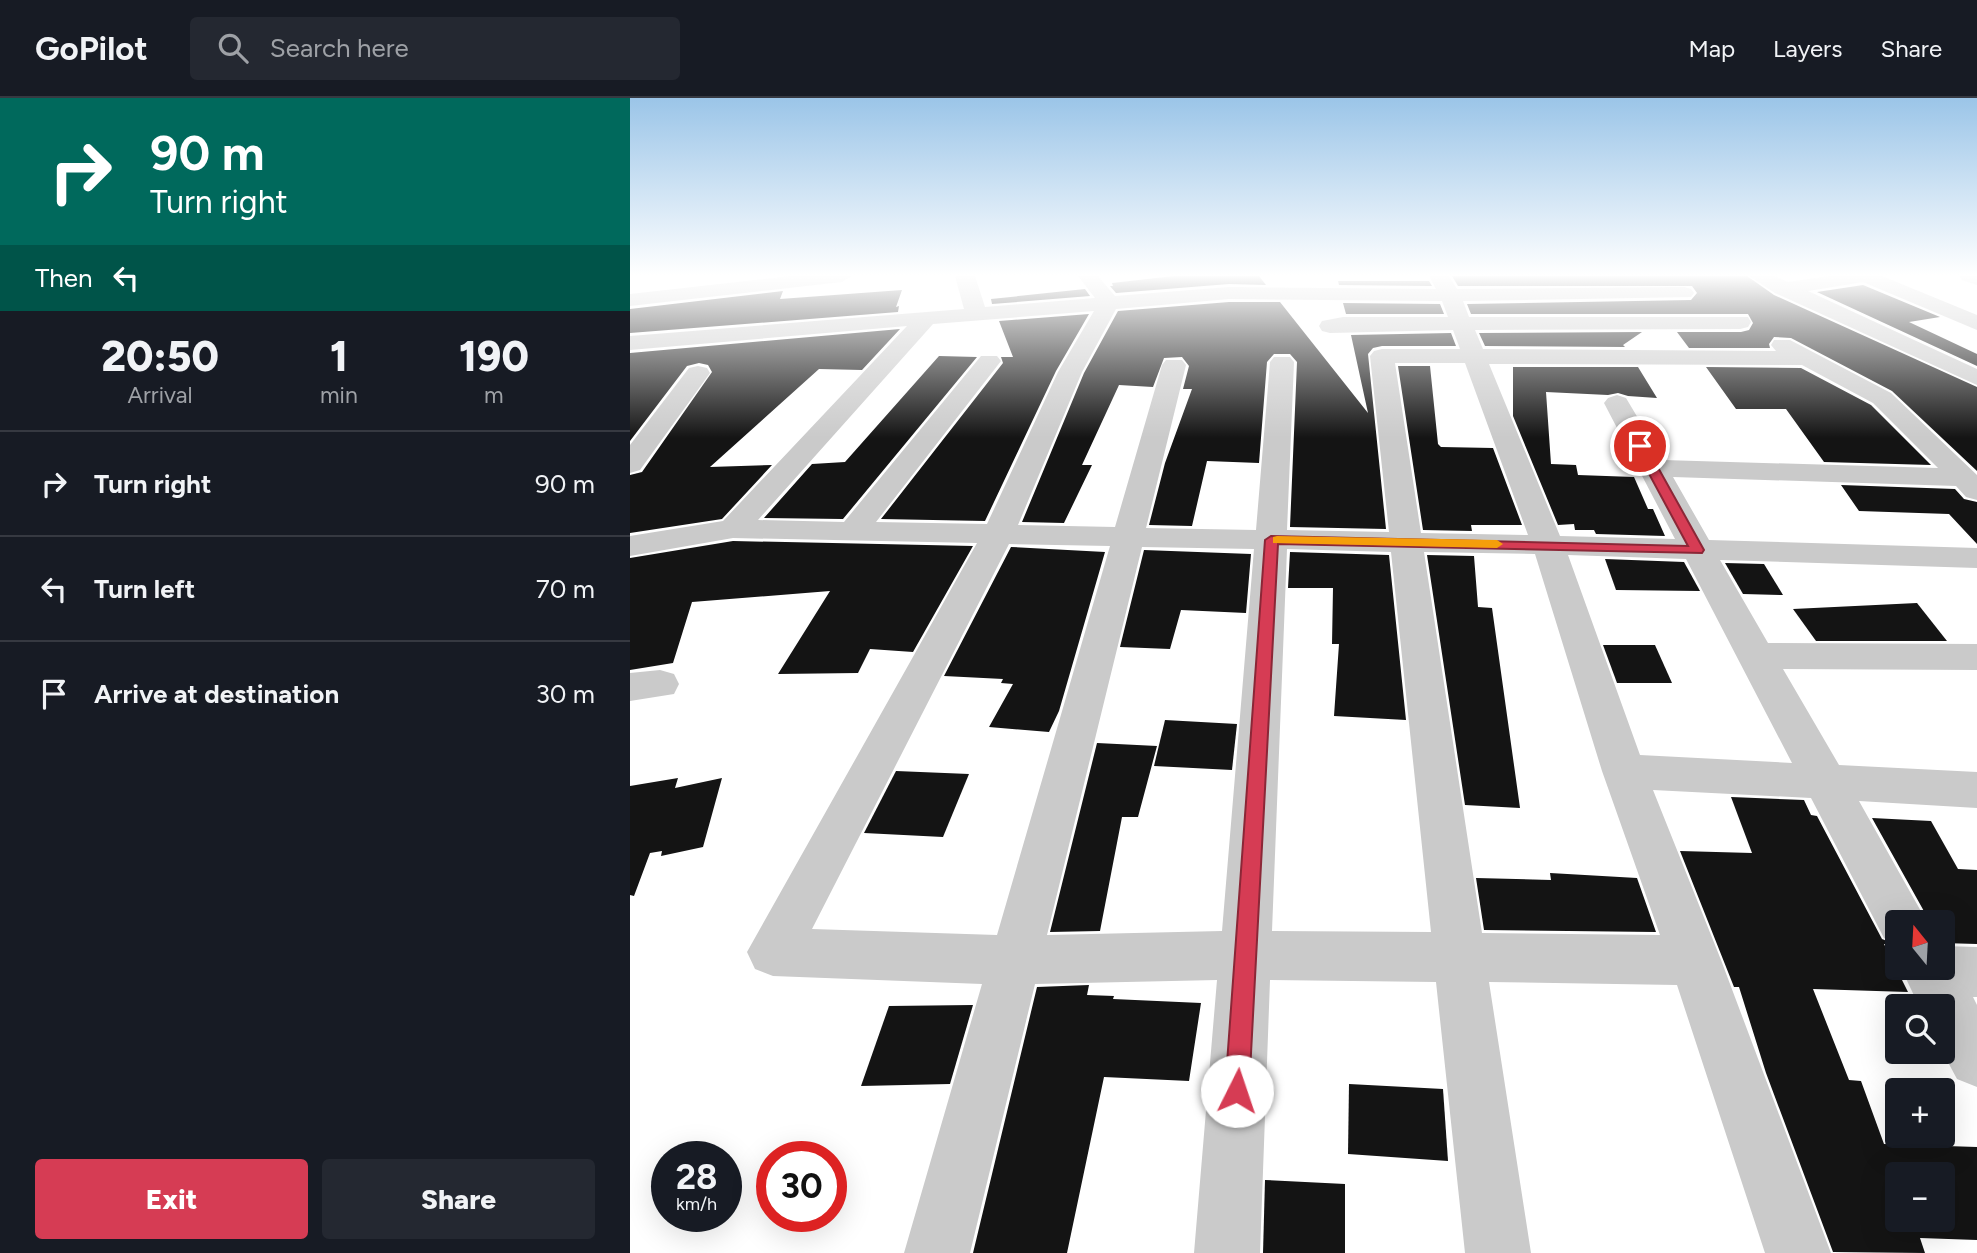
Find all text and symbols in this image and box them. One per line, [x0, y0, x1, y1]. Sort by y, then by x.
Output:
search box [190, 17, 680, 80]
text: GoPilot [35, 29, 148, 68]
icon: search [214, 29, 252, 67]
text: Search here [270, 32, 409, 64]
text: Map [1688, 34, 1735, 63]
text: Layers [1773, 34, 1842, 63]
text: Share [1880, 34, 1942, 63]
text: 90 m [150, 123, 265, 182]
icon: right [35, 126, 126, 217]
text: Turn right [150, 183, 288, 221]
icon: left [107, 259, 145, 297]
text: Then [35, 262, 93, 294]
text: 20:50 [101, 331, 219, 382]
text: 1 [330, 331, 348, 382]
text: 190 [459, 331, 529, 382]
text: Arrival [128, 381, 192, 409]
text: min [320, 381, 358, 409]
text: m [484, 381, 504, 409]
pin [1610, 416, 1670, 476]
icon: arrive [1621, 427, 1659, 465]
icon: right [35, 465, 73, 503]
text: Turn right [94, 468, 211, 500]
text: 90 m [535, 468, 595, 500]
icon: left [35, 570, 73, 608]
text: Turn left [94, 573, 195, 605]
text: 70 m [536, 573, 595, 605]
icon: arrive [35, 675, 73, 713]
text: Arrive at destination [94, 678, 339, 710]
text: 30 m [536, 678, 595, 710]
north arrow [1885, 910, 1955, 980]
map controls [1885, 910, 1955, 1232]
button: search [1885, 994, 1955, 1064]
position arrow [1200, 1054, 1274, 1128]
button: + [1885, 1078, 1955, 1148]
speed limit sign: 30 [756, 1141, 847, 1232]
text: 28 [676, 1156, 717, 1198]
button: Exit [35, 1159, 308, 1239]
button: Share [322, 1159, 595, 1239]
button: − [1885, 1162, 1955, 1232]
text: km/h [676, 1193, 717, 1215]

